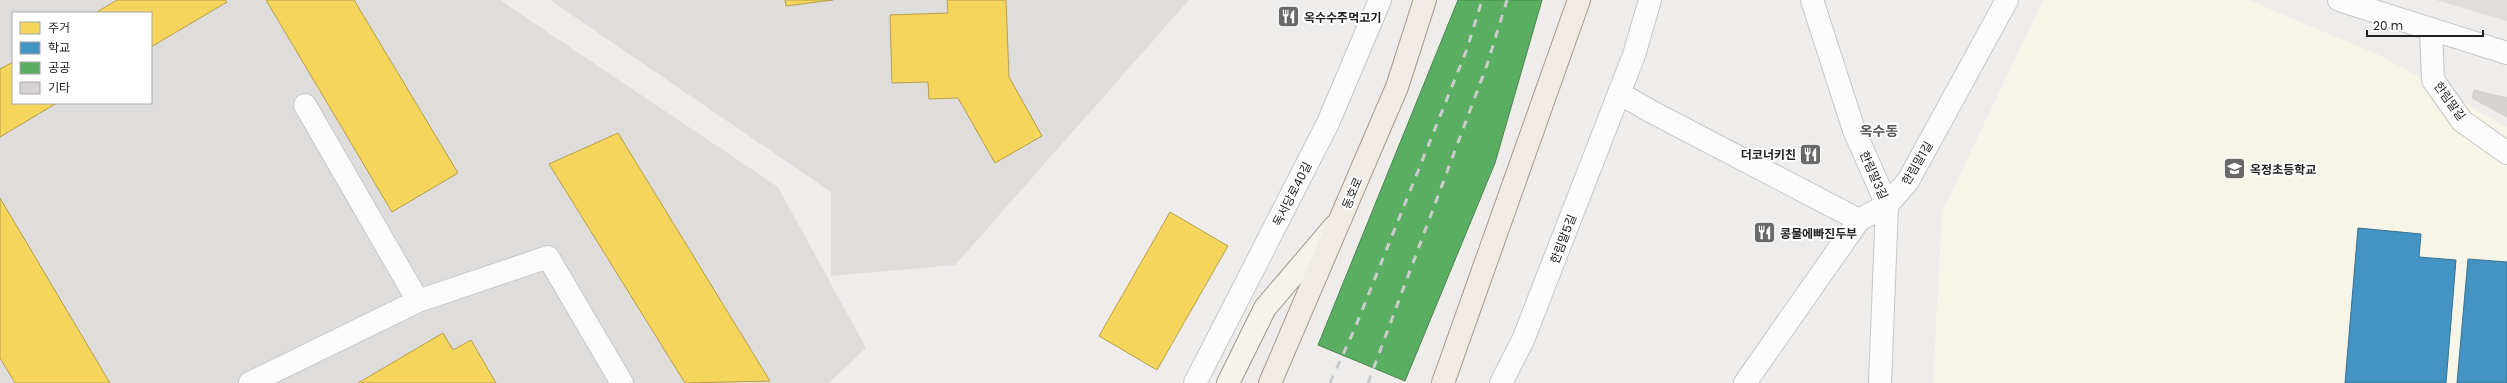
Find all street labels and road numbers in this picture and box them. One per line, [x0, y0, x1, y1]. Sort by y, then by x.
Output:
street label: 한림말길 [2430, 78, 2470, 124]
street label: 한림말1길 [1897, 138, 1937, 188]
street label: 한림말3길 [1856, 148, 1892, 202]
street label: 독서당로40길 [1268, 159, 1316, 229]
street label: 동호로 [1338, 174, 1366, 212]
street label: 한림말5길 [1546, 212, 1580, 266]

